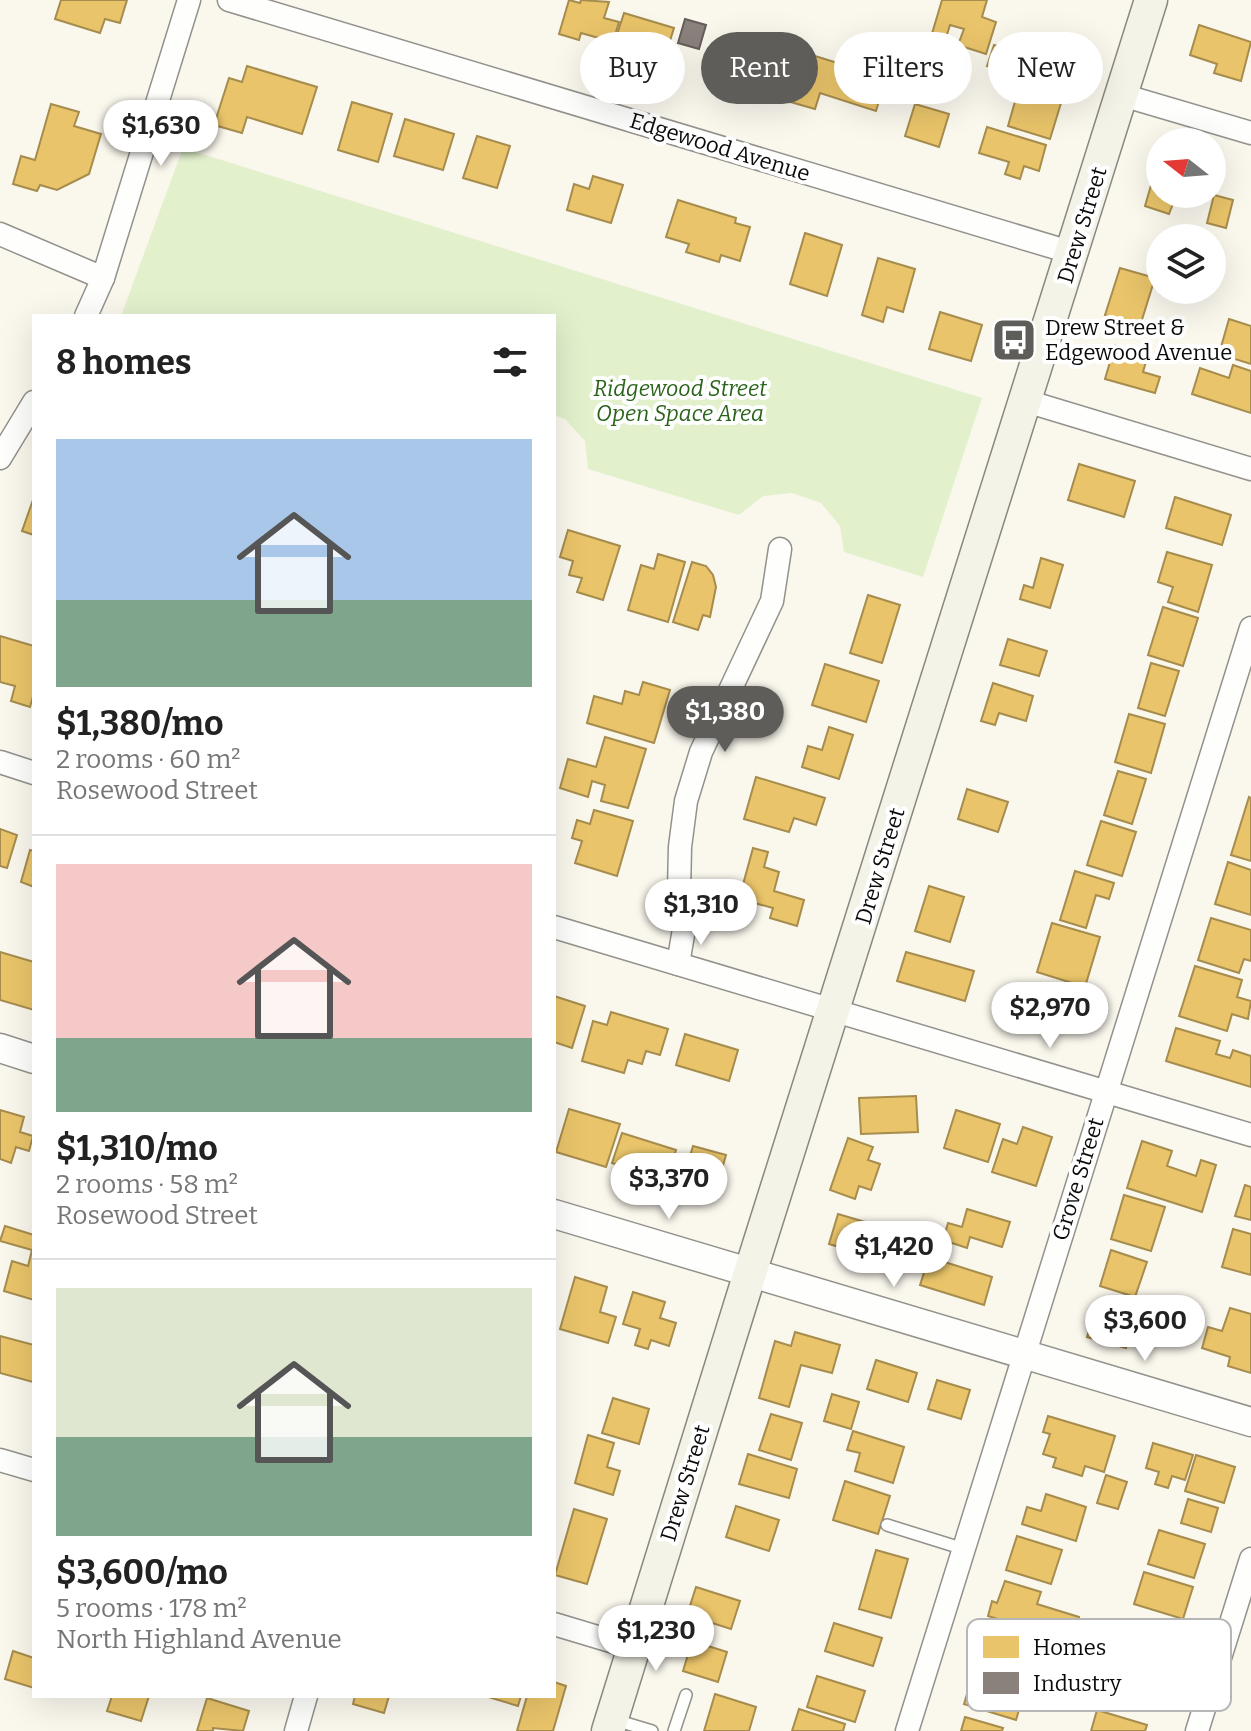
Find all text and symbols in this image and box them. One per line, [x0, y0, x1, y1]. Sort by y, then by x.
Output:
chip: Buy [580, 32, 685, 104]
chip: Rent [701, 32, 818, 104]
chip: Filters [834, 32, 972, 104]
chip: New [988, 32, 1103, 104]
pin: $1,630 [96, 100, 226, 168]
street label: Edgewood Avenue [627, 107, 813, 187]
text: $1,630 [121, 110, 201, 141]
north arrow [1146, 128, 1226, 208]
map controls [1146, 128, 1226, 304]
street label: Drew Street [1051, 163, 1113, 287]
button: layers [1146, 224, 1226, 304]
place label: Drew Street & Edgewood Avenue [1045, 314, 1232, 366]
bus stop icon: Drew Street & Edgewood Avenue [990, 316, 1038, 364]
icon: filters [488, 340, 532, 384]
text: 8 homes [56, 342, 192, 383]
park label: Ridgewood Street Open Space Area [593, 375, 767, 427]
icon: home [222, 491, 366, 635]
pin: $1,380 [660, 686, 790, 754]
text: $1,380 [685, 696, 765, 727]
text: $1,380/mo [56, 703, 224, 744]
text: 2 rooms · 60 m² [56, 744, 240, 775]
text: Rosewood Street [56, 775, 258, 806]
street label: Drew Street [849, 804, 911, 928]
pin: $1,310 [636, 879, 766, 947]
text: $1,310 [663, 889, 739, 920]
icon: home [222, 916, 366, 1060]
pin: $2,970 [985, 982, 1115, 1050]
text: $2,970 [1009, 992, 1091, 1023]
street label: Grove Street [1046, 1114, 1110, 1244]
text: $1,310/mo [56, 1128, 218, 1169]
pin: $3,370 [604, 1153, 734, 1221]
text: $3,370 [628, 1163, 710, 1194]
text: 2 rooms · 58 m² [56, 1169, 238, 1200]
text: Rosewood Street [56, 1200, 258, 1231]
pin: $1,420 [829, 1221, 959, 1289]
text: $1,420 [854, 1231, 934, 1262]
pin: $3,600 [1080, 1295, 1210, 1363]
text: $3,600 [1103, 1305, 1187, 1336]
icon: home [222, 1340, 366, 1484]
street label: Drew Street [654, 1421, 716, 1545]
text: $3,600/mo [56, 1552, 228, 1593]
text: 5 rooms · 178 m² [56, 1593, 247, 1624]
pin: $1,230 [591, 1605, 721, 1673]
text: $1,230 [616, 1615, 696, 1646]
legend [967, 1619, 1231, 1711]
text: North Highland Avenue [56, 1624, 342, 1655]
text: Homes [1033, 1634, 1106, 1661]
text: Industry [1033, 1670, 1122, 1697]

